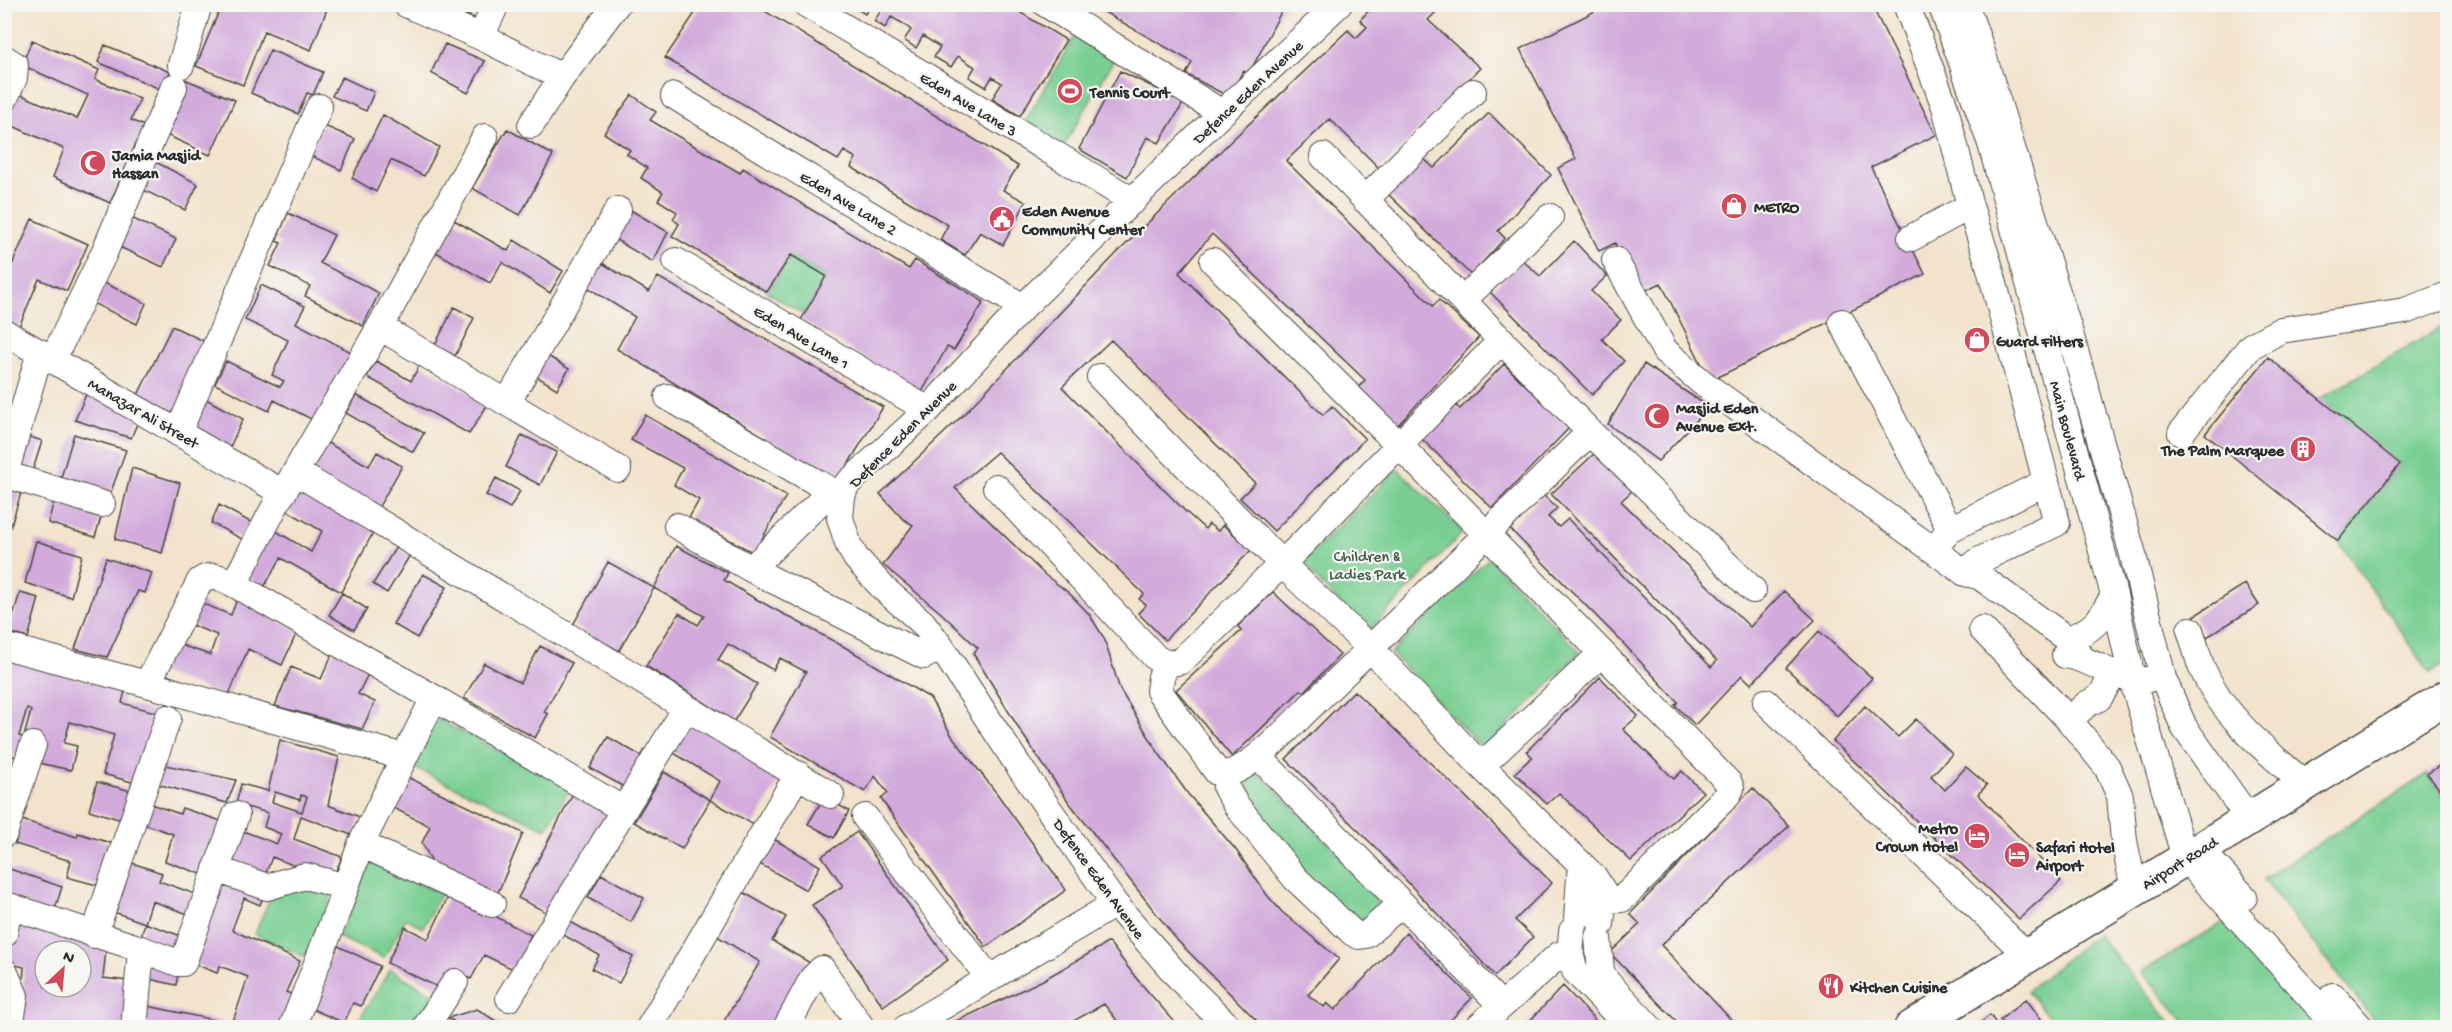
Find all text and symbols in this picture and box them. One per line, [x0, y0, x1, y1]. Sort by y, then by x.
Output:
street label: Defence Eden Avenue [1190, 37, 1309, 150]
street label: Eden Ave Lane 3 [915, 69, 1019, 143]
sports icon: Tennis Court [1055, 76, 1085, 106]
place label: Tennis Court [1088, 85, 1171, 104]
mosque icon: Jamia Masjid Hassan [78, 148, 108, 178]
place label: Jamia Masjid Hassan [111, 148, 202, 185]
street label: Eden Ave Lane 2 [795, 169, 899, 241]
shop icon: METRO [1719, 191, 1749, 221]
place label: METRO [1754, 200, 1800, 219]
public building icon: Eden Avenue Community Center [987, 204, 1017, 234]
place label: Eden Avenue Community Center [1021, 204, 1146, 241]
street label: Eden Ave Lane 1 [749, 303, 852, 375]
shop icon: Guard Filters [1962, 325, 1992, 355]
place label: Guard Filters [1996, 334, 2084, 353]
street label: Manazar Ali Street [83, 376, 202, 455]
street label: Defence Eden Avenue [846, 377, 963, 494]
street label: Main Boulevard [2043, 379, 2088, 484]
mosque icon: Masjid Eden Avenue Ext. [1642, 401, 1672, 431]
place label: Masjid Eden Avenue Ext. [1675, 401, 1759, 438]
building icon: The Palm Marquee [2288, 434, 2318, 464]
place label: The Palm Marquee [2160, 443, 2285, 462]
park label: Children & Ladies Park [1329, 549, 1407, 586]
street label: Defence Eden Avenue [1047, 815, 1148, 945]
place label: Metro Crown Hotel [1875, 821, 1959, 858]
hotel icon: Metro Crown Hotel [1962, 821, 1992, 851]
street label: Airport Road [2139, 833, 2224, 896]
place label: Safari Hotel Airport [2035, 839, 2115, 877]
hotel icon: Safari Hotel Airport [2002, 840, 2032, 870]
north arrow [33, 939, 93, 999]
text: N [59, 948, 77, 970]
restaurant icon: Kitchen Cuisine [1816, 971, 1846, 1001]
place label: Kitchen Cuisine [1849, 980, 1948, 999]

